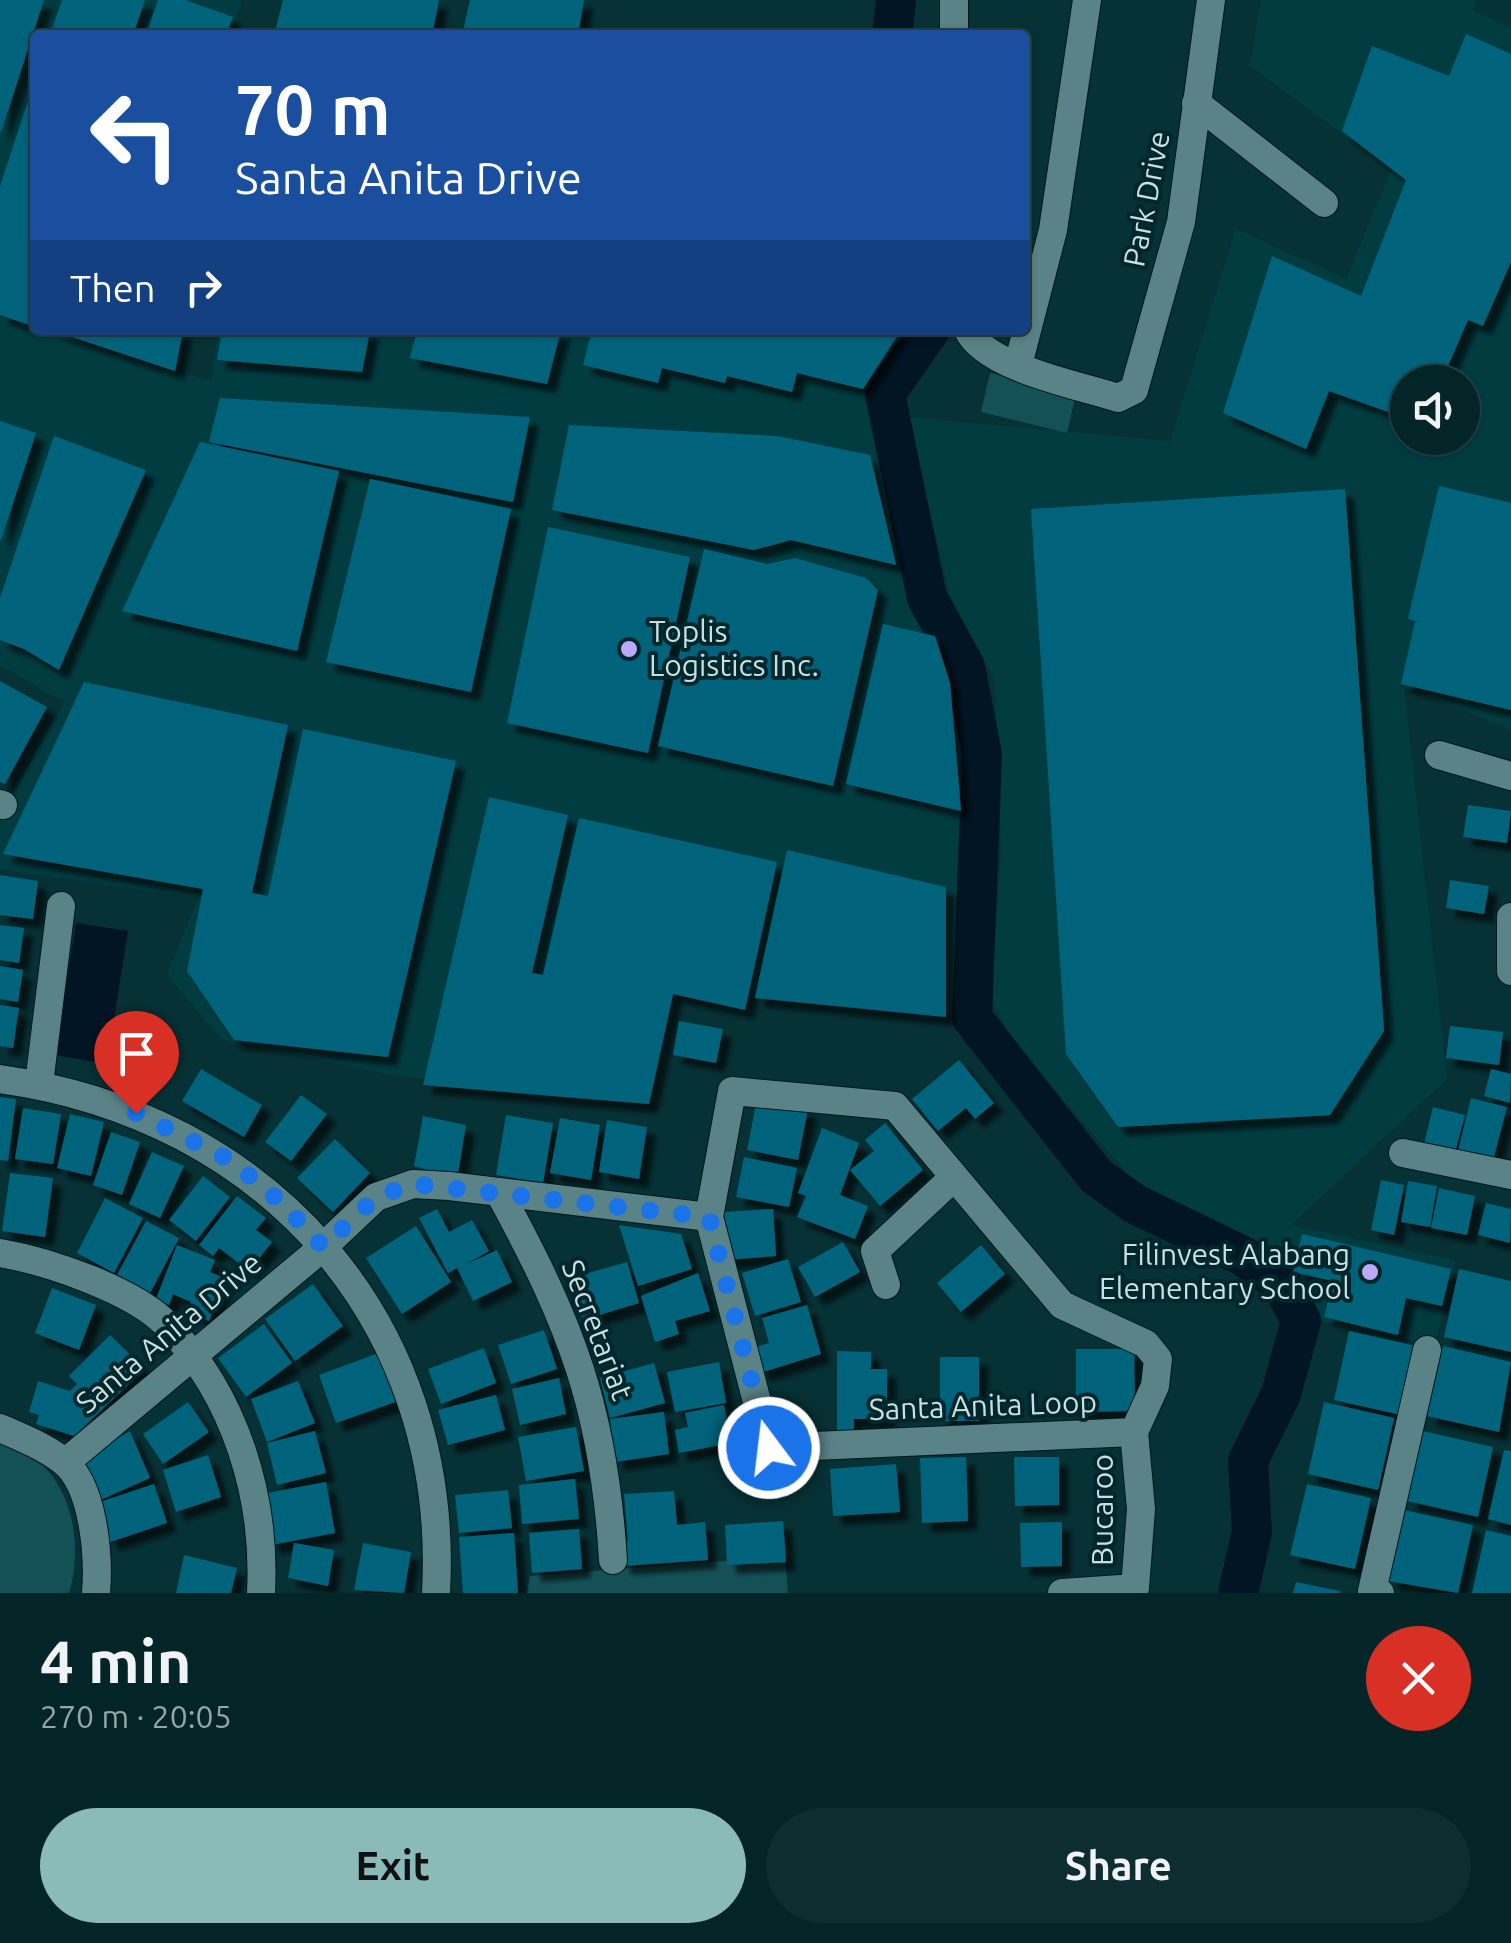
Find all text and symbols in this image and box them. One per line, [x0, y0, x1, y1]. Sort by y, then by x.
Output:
icon: left [70, 70, 200, 200]
text: 70 m [235, 70, 391, 148]
street label: Park Drive [1116, 128, 1176, 269]
text: Santa Anita Drive [235, 152, 582, 203]
icon: right [176, 260, 231, 315]
text: Then [70, 267, 156, 309]
map controls [1390, 365, 1480, 455]
button: sound [1390, 365, 1480, 455]
place label: Toplis Logistics Inc. [649, 614, 819, 682]
marker: Toplis Logistics Inc. [618, 638, 640, 660]
pin [94, 1011, 179, 1114]
icon: arrive [109, 1026, 164, 1081]
place label: Filinvest Alabang Elementary School [1099, 1237, 1350, 1305]
street label: Santa Anita Drive [69, 1245, 268, 1420]
street label: Secretariat [556, 1255, 640, 1405]
marker: Filinvest Alabang Elementary School [1359, 1261, 1381, 1283]
street label: Santa Anita Loop [868, 1384, 1098, 1426]
position arrow [717, 1396, 821, 1500]
street label: Bucaroo [1085, 1454, 1119, 1566]
button: close [1366, 1626, 1471, 1731]
text: 4 min [40, 1627, 192, 1694]
text: 270 m · 20:05 [40, 1698, 232, 1734]
button: Exit [40, 1808, 746, 1923]
button: Share [766, 1808, 1471, 1923]

